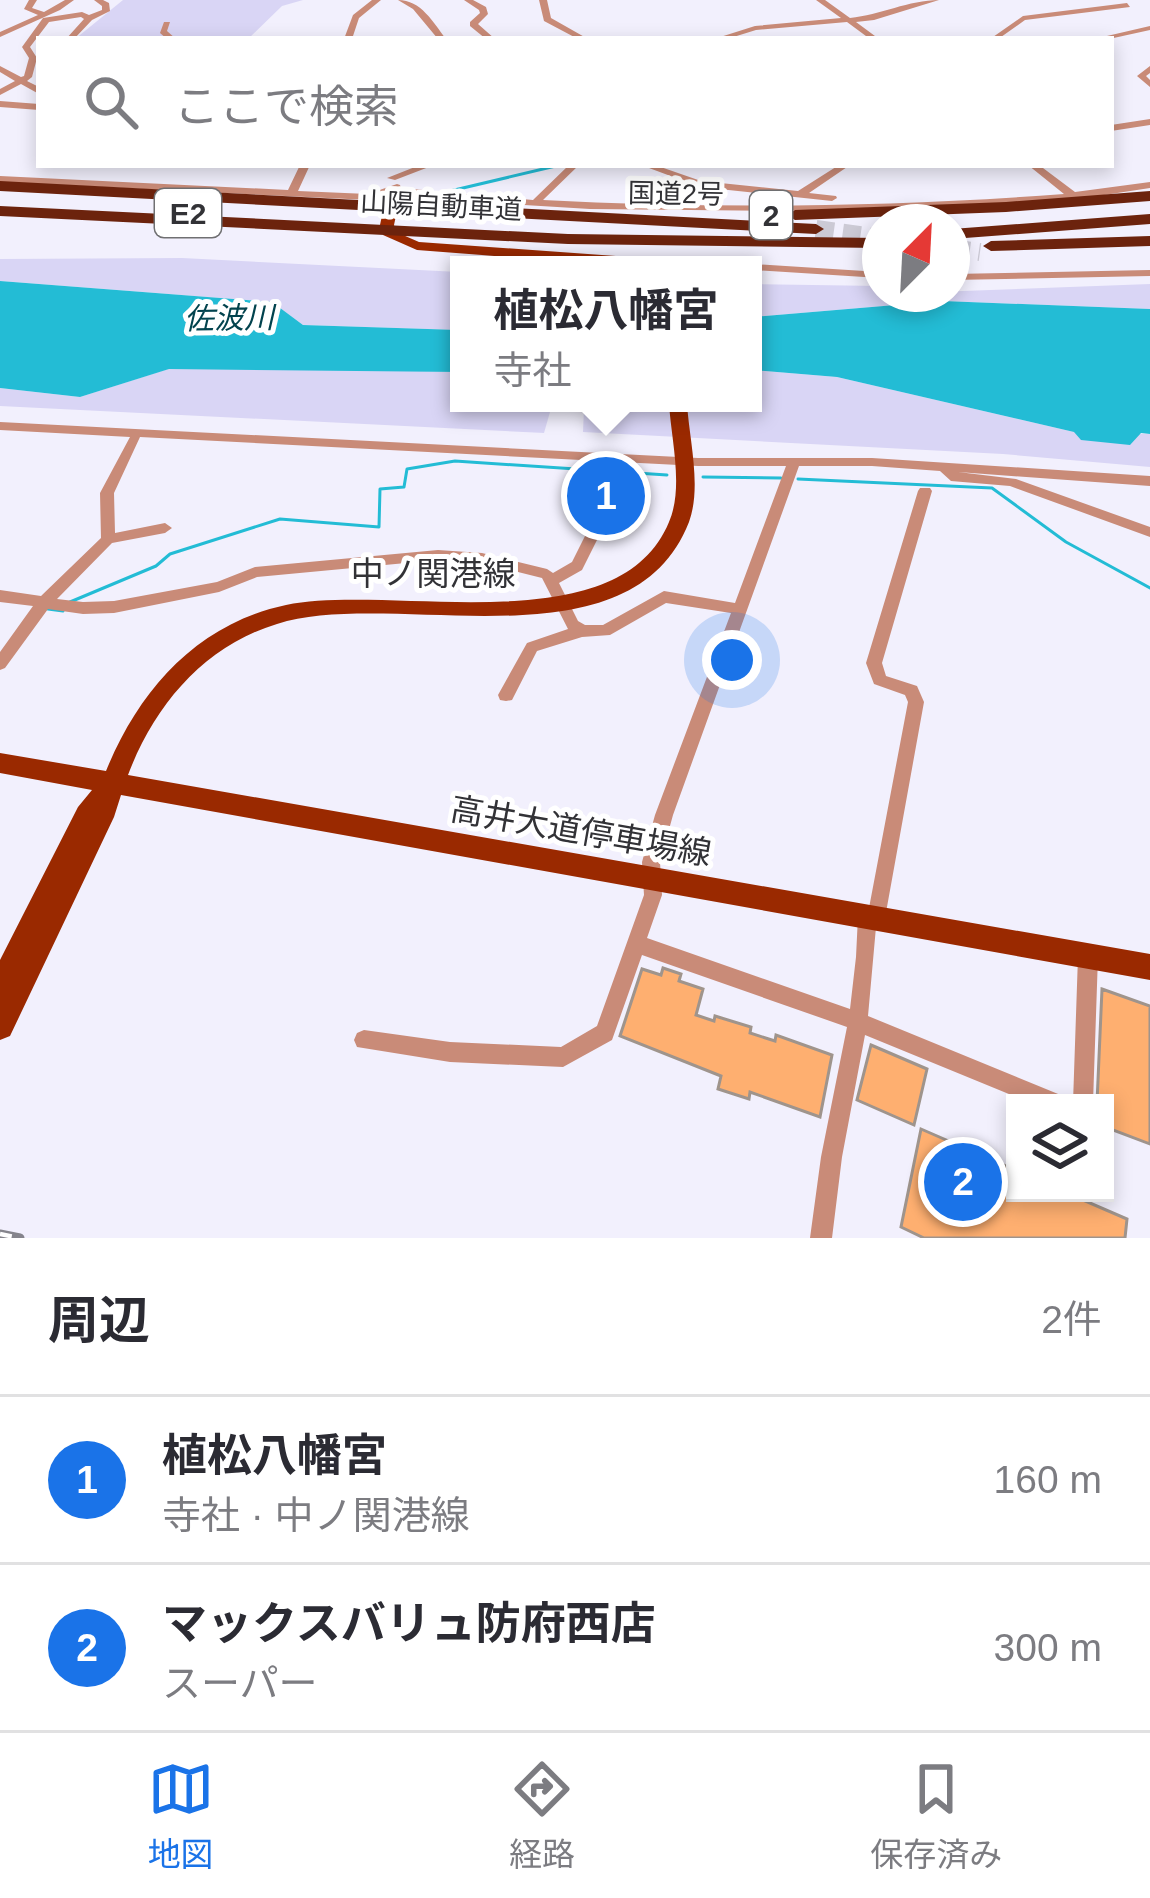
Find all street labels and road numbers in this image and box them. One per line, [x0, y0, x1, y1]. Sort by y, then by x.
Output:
street label: 国道2号 [628, 178, 724, 210]
street label: 山陽自動車道 [359, 187, 523, 225]
road number: E2 [155, 189, 221, 237]
road number: 2 [750, 191, 792, 239]
street label: 中ノ関港線 [351, 555, 516, 592]
street label: 高井大道停車場線 [448, 790, 714, 872]

